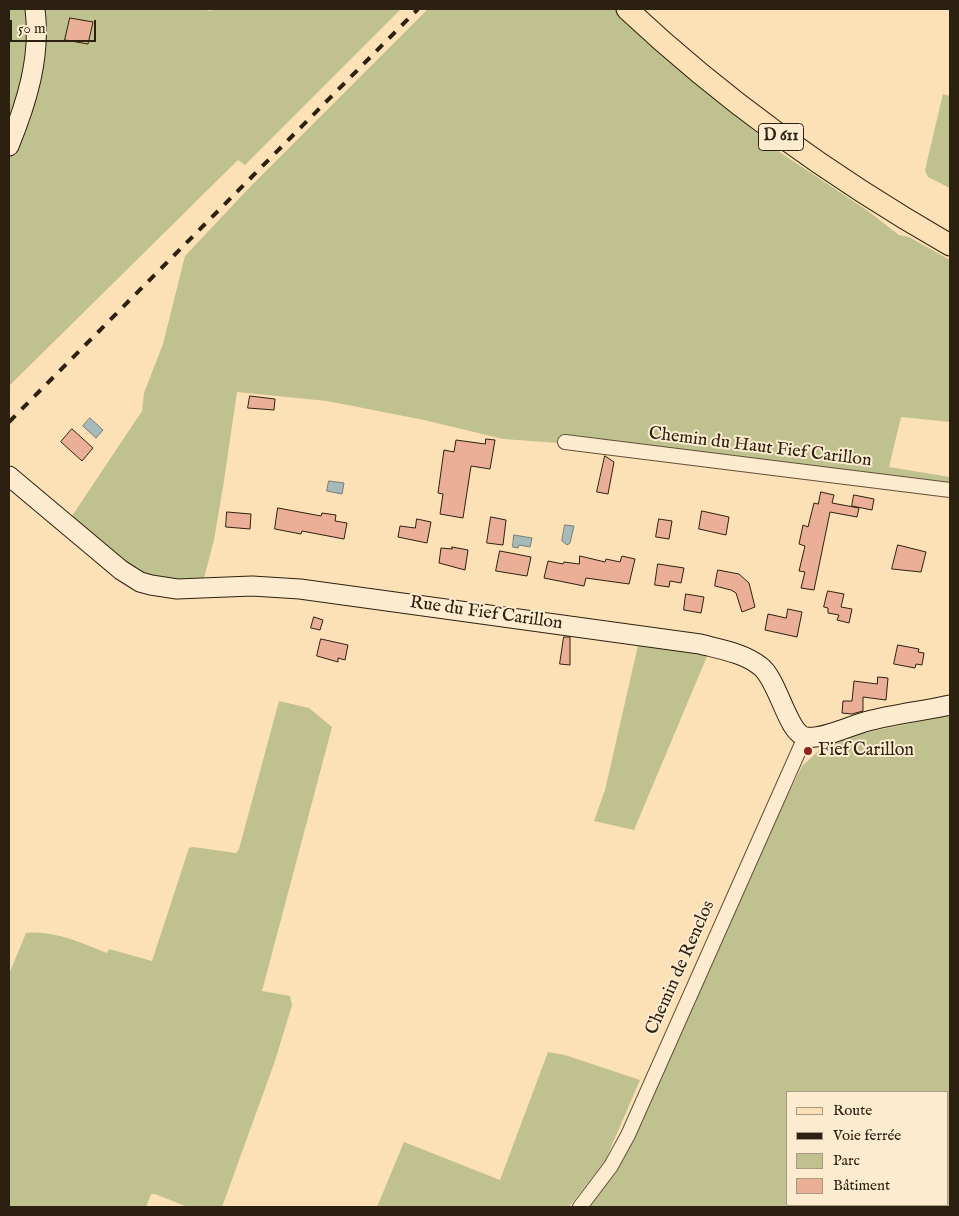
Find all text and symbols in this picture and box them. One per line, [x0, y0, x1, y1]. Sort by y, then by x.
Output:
scale bar [12, 10, 99, 42]
text: 50 m [18, 19, 46, 38]
road number: D 611 [758, 124, 804, 150]
street label: Chemin du Haut Fief Carillon [647, 424, 873, 472]
street label: Rue du Fief Carillon [408, 593, 564, 635]
place label: Fief Carillon [818, 740, 914, 762]
marker: Fief Carillon [802, 745, 814, 757]
street label: Chemin de Renclos [642, 898, 720, 1038]
legend [786, 1091, 949, 1206]
text: Route [833, 1101, 872, 1120]
text: Voie ferrée [833, 1126, 901, 1145]
text: Parc [833, 1151, 860, 1170]
text: Bâtiment [833, 1176, 890, 1195]

